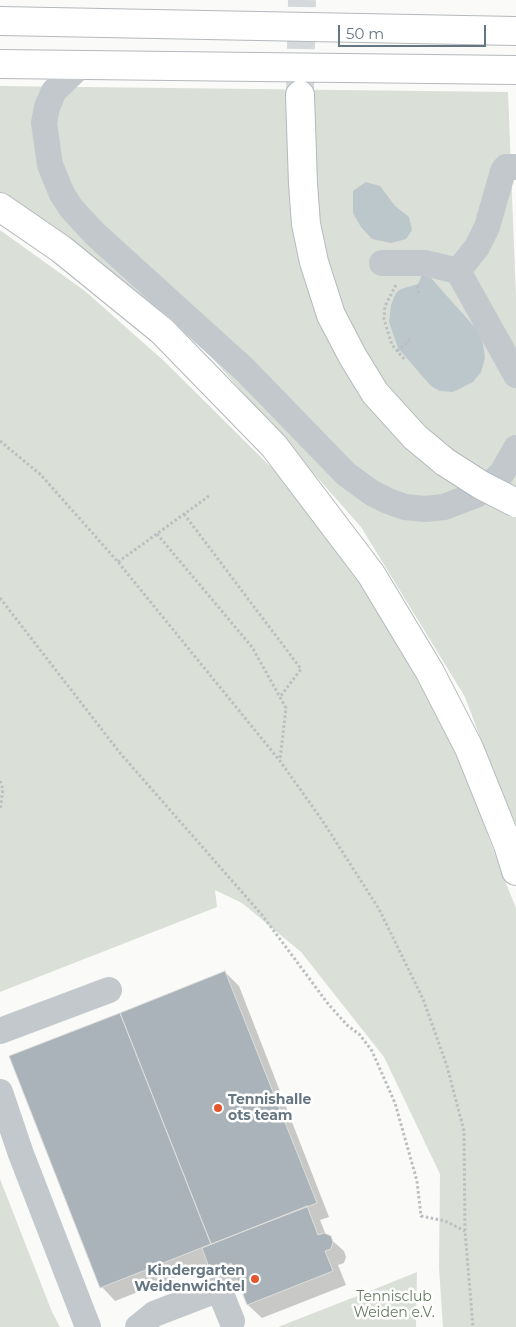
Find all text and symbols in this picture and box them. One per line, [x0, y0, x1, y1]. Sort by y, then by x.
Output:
scale bar [341, 15, 488, 47]
text: 50 m [346, 24, 384, 43]
place label: Tennishalle ots team [228, 1092, 311, 1124]
marker: Tennishalle ots team [212, 1102, 224, 1114]
place label: Kindergarten Weidenwichtel [134, 1263, 245, 1295]
marker: Kindergarten Weidenwichtel [249, 1273, 261, 1285]
park label: Tennisclub Weiden e.V. [353, 1289, 435, 1321]

